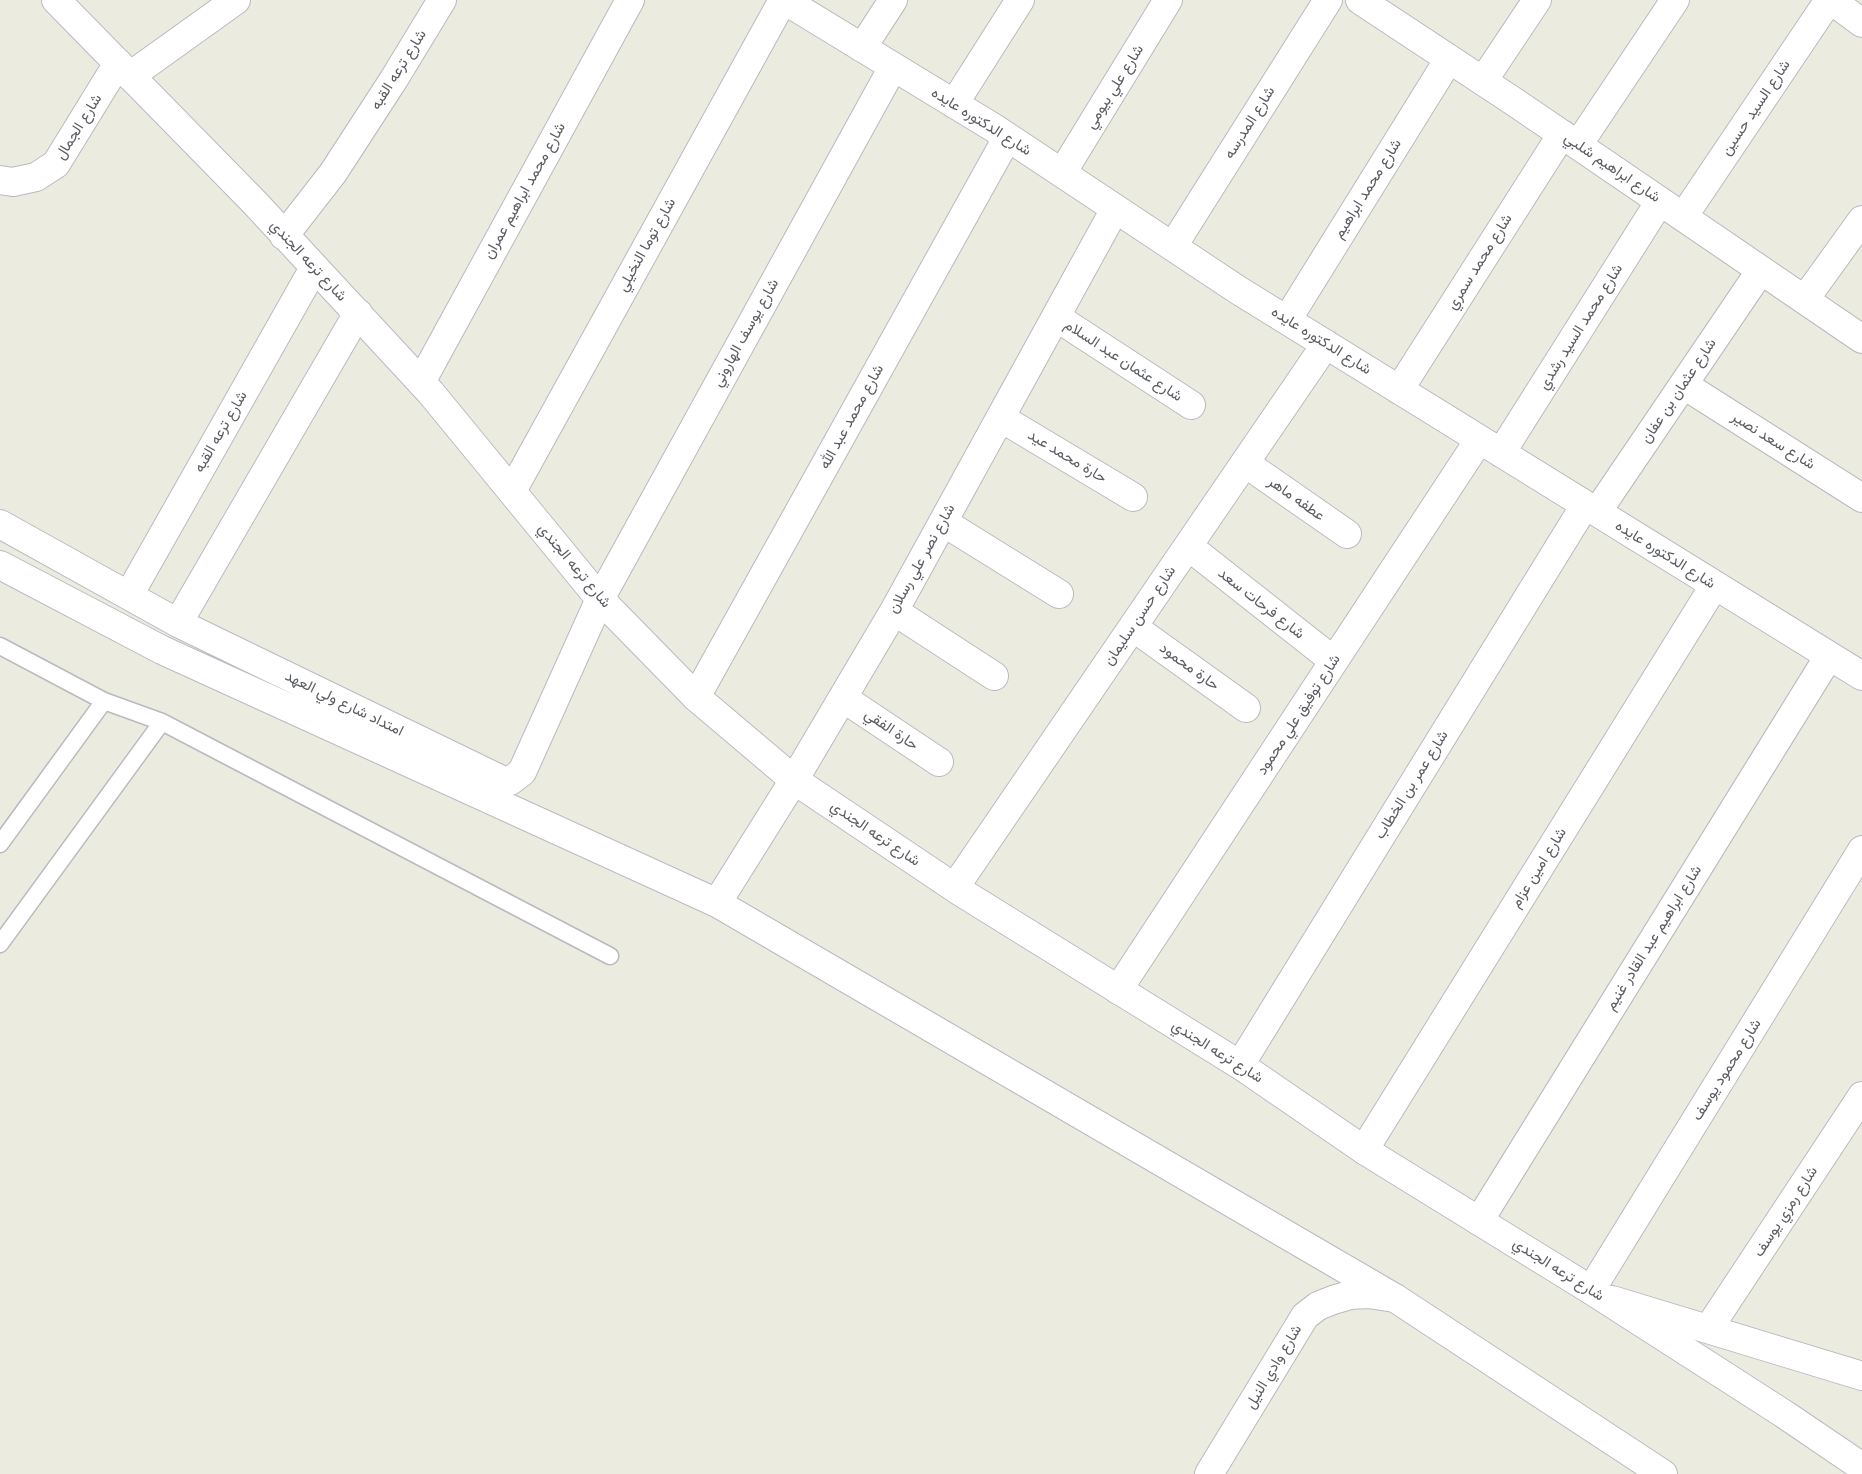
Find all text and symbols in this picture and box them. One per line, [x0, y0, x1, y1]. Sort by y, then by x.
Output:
street label: شارع ترعه القبه [367, 27, 431, 113]
street label: شارع علي بيومي [1082, 42, 1148, 132]
street label: شارع السيد حسين [1717, 57, 1795, 159]
street label: شارع المدرسه [1221, 83, 1279, 163]
street label: شارع الدكتوره عايده [928, 84, 1034, 160]
street label: شارع الجمال [52, 91, 106, 163]
street label: شارع محمد ابراهيم عمران [480, 120, 570, 262]
street label: شارع ابراهيم شلبي [1560, 129, 1664, 207]
street label: شارع محمد ابراهيم [1330, 136, 1406, 242]
street label: شارع توما النخيلي [614, 195, 680, 295]
street label: شارع محمد سمري [1443, 211, 1517, 313]
street label: شارع ترعه الجندي [266, 217, 350, 305]
street label: شارع محمد السيد رشدي [1535, 261, 1627, 393]
street label: شارع يوسف الهاروني [709, 276, 783, 390]
street label: شارع الدكتوره عايده [1268, 303, 1374, 379]
street label: شارع عثمان عبد السلام [1061, 316, 1185, 406]
street label: شارع عثمان بن عفان [1637, 335, 1721, 447]
street label: شارع محمد عبد الله [816, 362, 888, 472]
street label: شارع ترعه القبه [190, 388, 252, 476]
street label: شارع سعد نصير [1728, 408, 1818, 474]
street label: حارة محمد عيد [1024, 426, 1110, 488]
street label: عطفه ماهر [1264, 473, 1328, 525]
street label: شارع نصر علي رسلان [885, 501, 959, 617]
street label: شارع الدكتوره عايده [1612, 517, 1718, 593]
street label: شارع ترعه الجندي [534, 520, 614, 612]
street label: شارع حسن سليمان [1100, 563, 1180, 669]
street label: شارع فرحات سعد [1214, 565, 1308, 643]
street label: حارة محمود [1156, 639, 1222, 695]
street label: شارع توفيق علي محمود [1253, 651, 1345, 779]
street label: امتداد شارع ولي العهد [282, 667, 406, 741]
street label: حارة الفقي [861, 705, 921, 755]
street label: شارع عمر بن الخطاب [1371, 727, 1453, 843]
street label: شارع ترعه الجندي [827, 797, 923, 871]
street label: شارع امين عزام [1507, 825, 1571, 911]
street label: شارع ابراهيم عبد القادر غنيم [1602, 862, 1706, 1014]
street label: شارع محمود يوسف [1688, 1016, 1766, 1124]
street label: شارع ترعه الجندي [1168, 1017, 1266, 1087]
street label: شارع رمزي يوسف [1750, 1163, 1822, 1261]
street label: شارع ترعه الجندي [1509, 1235, 1607, 1305]
street label: شارع وادي النيل [1242, 1322, 1306, 1412]

